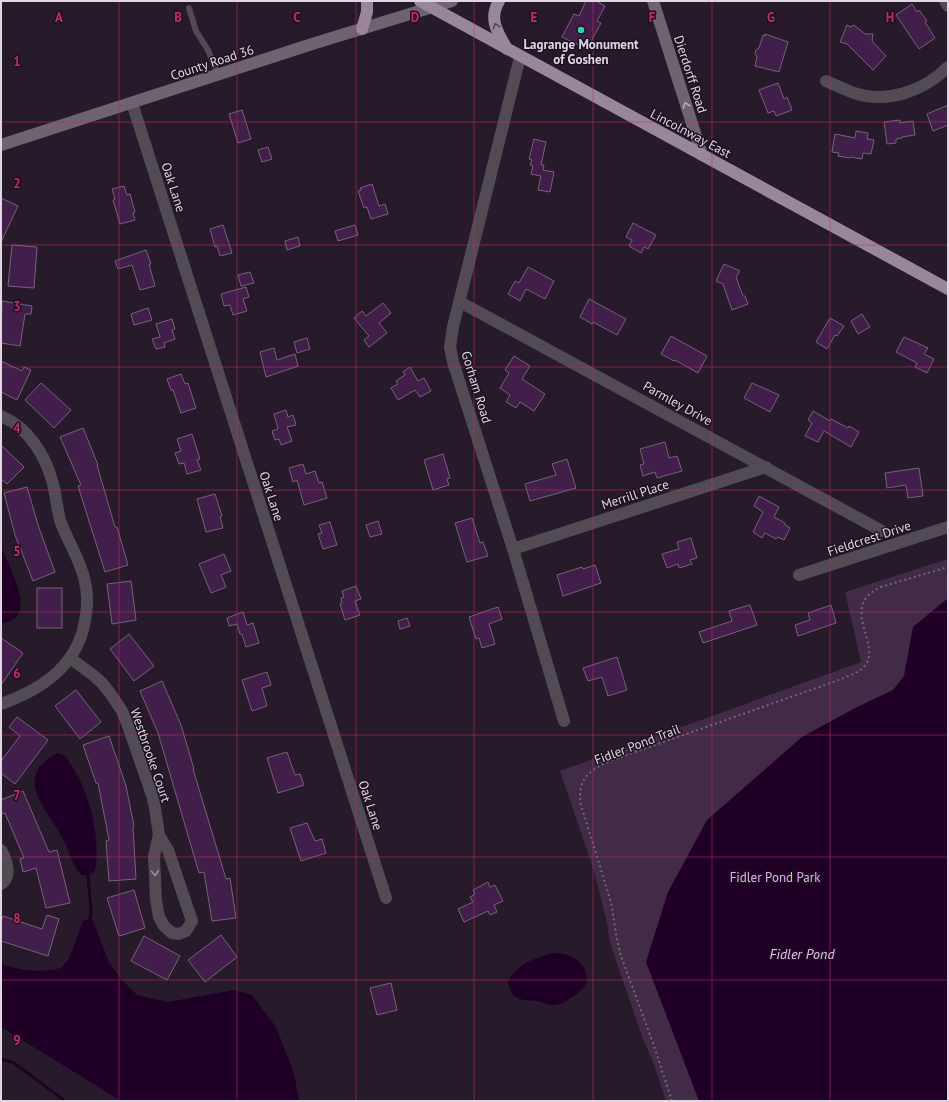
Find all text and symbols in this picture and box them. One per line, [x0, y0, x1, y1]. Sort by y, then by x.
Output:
text: A [55, 9, 63, 26]
text: B [174, 9, 182, 26]
text: C [293, 9, 301, 26]
text: D [411, 9, 419, 26]
text: E [531, 9, 538, 26]
text: F [649, 9, 656, 26]
text: G [767, 9, 775, 26]
text: H [886, 9, 894, 26]
one-way arrow [492, 22, 501, 29]
marker: Lagrange Monument of Goshen [576, 25, 586, 35]
street label: Dierdorff Road [670, 33, 711, 115]
place label: Lagrange Monument of Goshen [523, 36, 639, 68]
street label: County Road 36 [168, 41, 256, 84]
text: 1 [13, 53, 21, 70]
one-way arrow [682, 101, 691, 108]
street label: Lincolnway East [647, 105, 735, 162]
street label: Oak Lane [158, 160, 190, 214]
text: 2 [13, 175, 21, 192]
text: 3 [13, 298, 21, 315]
street label: Gorham Road [458, 349, 496, 425]
street label: Parmley Drive [640, 377, 715, 429]
text: 4 [13, 420, 21, 437]
street label: Oak Lane [256, 469, 288, 523]
street label: Merrill Place [599, 476, 671, 513]
street label: Fieldcrest Drive [825, 517, 913, 560]
text: 5 [13, 543, 21, 560]
text: 6 [13, 665, 21, 682]
street label: Westbrooke Court [126, 706, 175, 805]
street label: Fidler Pond Trail [592, 720, 683, 769]
street label: Oak Lane [355, 778, 387, 832]
text: 7 [13, 787, 21, 804]
park label: Fidler Pond Park [730, 869, 821, 886]
one-way arrow [150, 870, 159, 876]
text: 8 [13, 910, 21, 927]
water label: Fidler Pond [769, 945, 835, 963]
text: 9 [13, 1032, 21, 1049]

